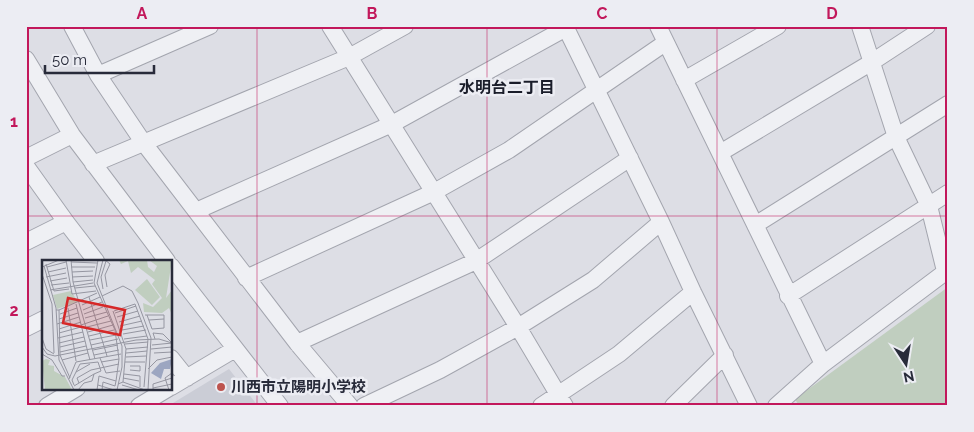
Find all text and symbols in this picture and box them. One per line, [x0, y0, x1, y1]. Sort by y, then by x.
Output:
text: A [137, 4, 148, 23]
text: B [367, 4, 378, 23]
text: C [597, 4, 608, 23]
text: D [826, 4, 838, 23]
scale bar [45, 42, 154, 74]
text: 50 m [52, 51, 87, 69]
district label: 水明台二丁目 [459, 78, 555, 97]
text: 1 [10, 112, 18, 131]
inset map [42, 260, 172, 390]
text: 2 [9, 301, 19, 320]
north arrow [882, 340, 932, 390]
text: N [902, 368, 916, 386]
place label: 川西市立陽明小学校 [231, 378, 366, 396]
marker: 川西市立陽明小学校 [215, 381, 227, 393]

